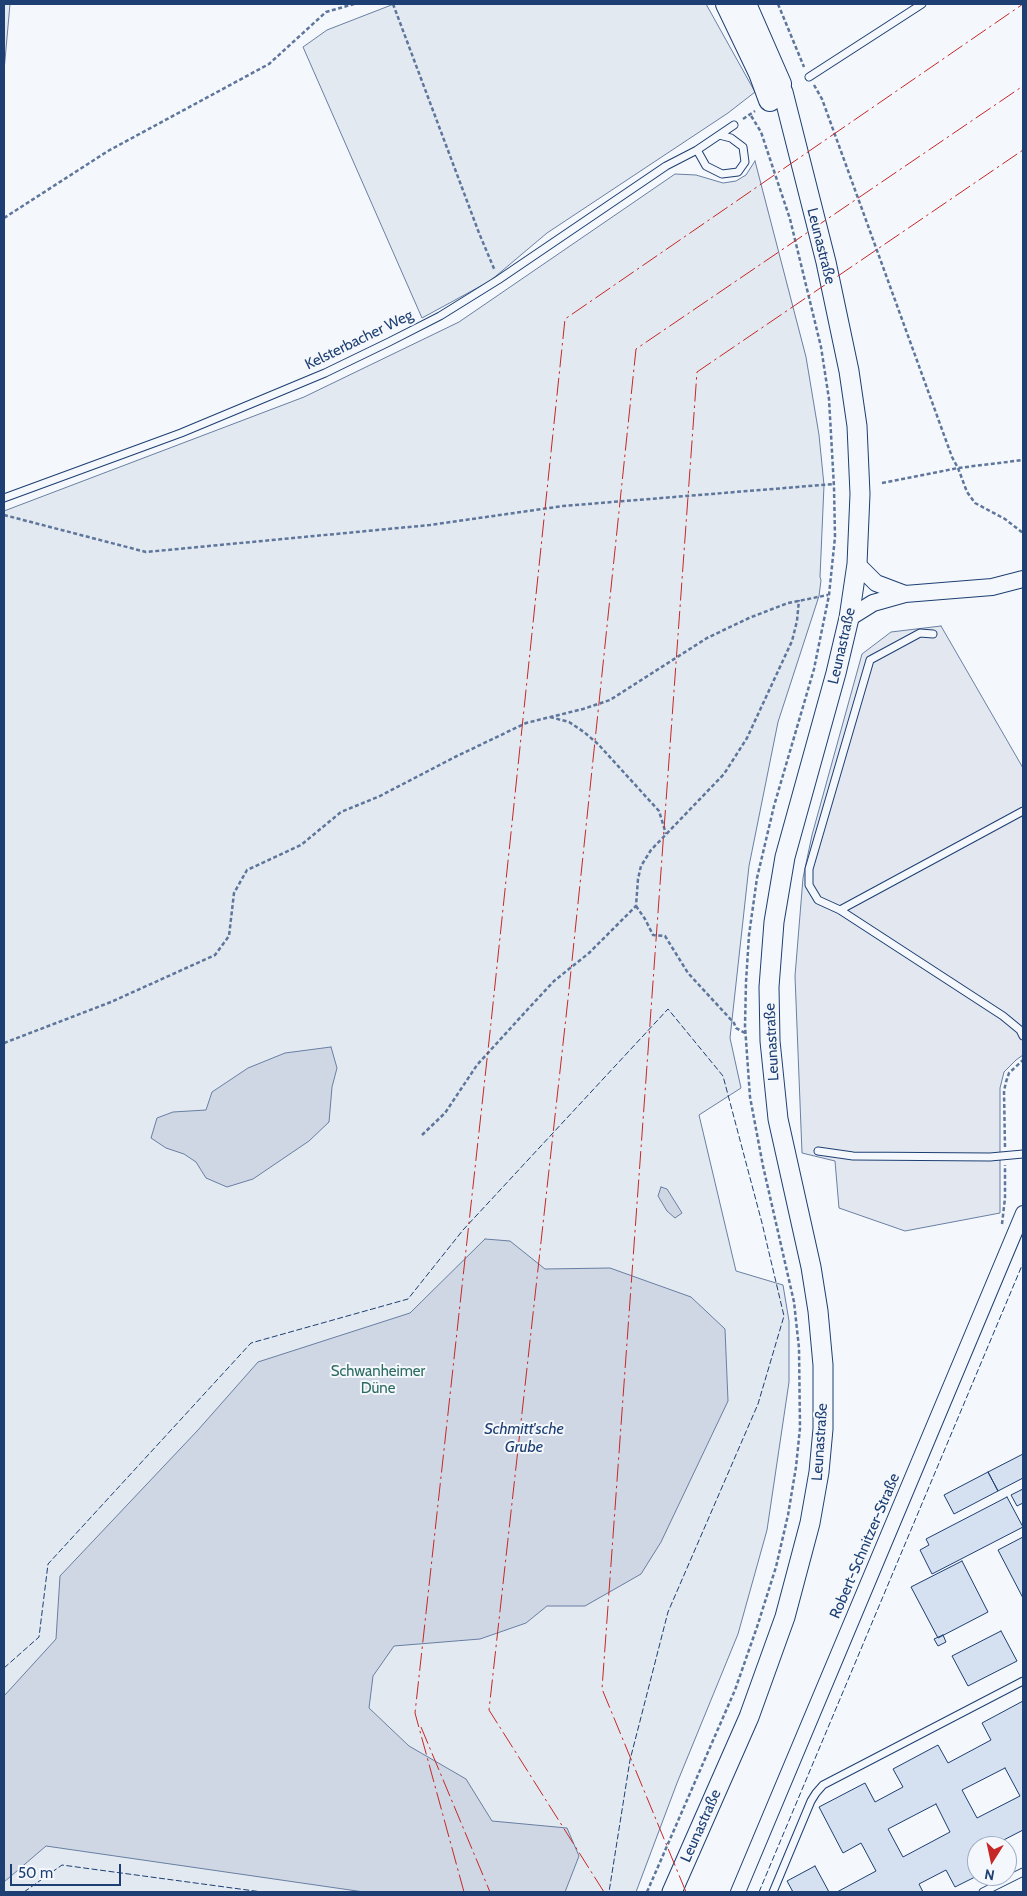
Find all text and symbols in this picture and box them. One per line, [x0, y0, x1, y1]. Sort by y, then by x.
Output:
street label: Leunastraße [803, 206, 839, 286]
street label: Kelsterbacher Weg [302, 306, 416, 374]
street label: Leunastraße [824, 606, 860, 686]
street label: Leunastraße [761, 1003, 783, 1081]
park label: Schwanheimer Düne [331, 1363, 425, 1398]
street label: Leunastraße [808, 1403, 832, 1481]
water label: Schmitt'sche Grube [484, 1419, 564, 1457]
street label: Robert-Schnitzer-Straße [826, 1471, 904, 1621]
street label: Leunastraße [677, 1787, 725, 1865]
north arrow [967, 1836, 1017, 1886]
scale bar [12, 1854, 124, 1886]
text: 50 m [18, 1864, 53, 1882]
text: N [983, 1865, 996, 1885]

